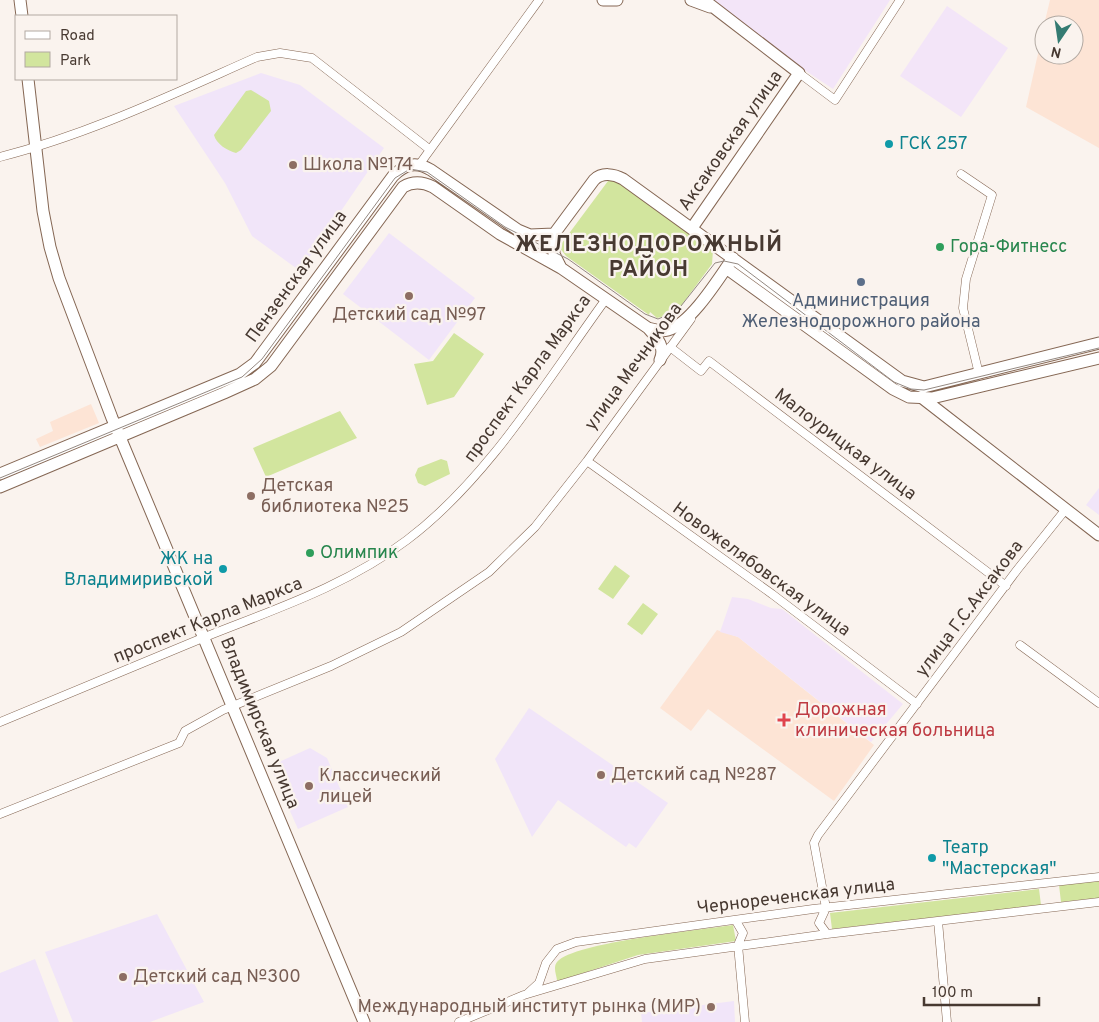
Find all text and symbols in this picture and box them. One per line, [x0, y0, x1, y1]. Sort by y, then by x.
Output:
legend [15, 15, 178, 80]
north arrow [1034, 15, 1084, 65]
text: Road [60, 27, 95, 46]
text: N [1050, 42, 1063, 61]
text: Park [60, 52, 91, 71]
street label: Аксаковская улица [674, 66, 788, 216]
place label: ГСК 257 [899, 133, 967, 156]
marker: ГСК 257 [883, 138, 895, 150]
place label: Школа №174 [303, 154, 413, 177]
marker: Школа №174 [287, 159, 299, 171]
street label: Пензенская улица [241, 206, 353, 348]
district label: ЖЕЛЕЗНОДОРОЖНЫЙ РАЙОН [515, 229, 783, 284]
place label: Гора-Фитнесс [950, 236, 1067, 259]
marker: Гора-Фитнесс [934, 241, 946, 253]
marker: Администрация Железнодорожного района [855, 276, 867, 288]
marker: Детский сад №97 [403, 290, 415, 302]
place label: Администрация Железнодорожного района [741, 290, 981, 334]
street label: проспект Карла Маркса [459, 291, 597, 467]
street label: улица Мечникова [580, 299, 688, 435]
place label: Детский сад №97 [332, 304, 486, 327]
street label: Малоурицкая улица [769, 384, 921, 506]
place label: Детская библиотека №25 [261, 475, 409, 519]
marker: Детская библиотека №25 [245, 490, 257, 502]
street label: Новожелябовская улица [667, 498, 855, 642]
street label: улица Г.С.Аксакова [911, 536, 1029, 682]
place label: Олимпик [320, 542, 398, 565]
marker: Олимпик [304, 547, 316, 559]
place label: ЖК на Владимиривской [64, 548, 213, 592]
marker: ЖК на Владимиривской [217, 563, 229, 575]
street label: проспект Карла Маркса [110, 573, 306, 669]
street label: Владимирская улица [214, 634, 304, 812]
place label: Дорожная клиническая больница [795, 699, 995, 743]
marker: Дорожная клиническая больница [777, 713, 791, 727]
place label: Детский сад №287 [611, 764, 777, 787]
place label: Классический лицей [319, 765, 441, 809]
marker: Детский сад №287 [595, 769, 607, 781]
marker: Классический лицей [303, 780, 315, 792]
place label: Театр "Мастерская" [942, 837, 1056, 881]
marker: Театр "Мастерская" [926, 852, 938, 864]
street label: Чернореченская улица [696, 873, 896, 921]
place label: Детский сад №300 [133, 966, 301, 989]
marker: Детский сад №300 [117, 971, 129, 983]
scale bar [924, 974, 1039, 1006]
text: 100 m [932, 984, 973, 1003]
place label: Международный институт рынка (МИР) [358, 996, 701, 1019]
marker: Международный институт рынка (МИР) [705, 1001, 717, 1013]

